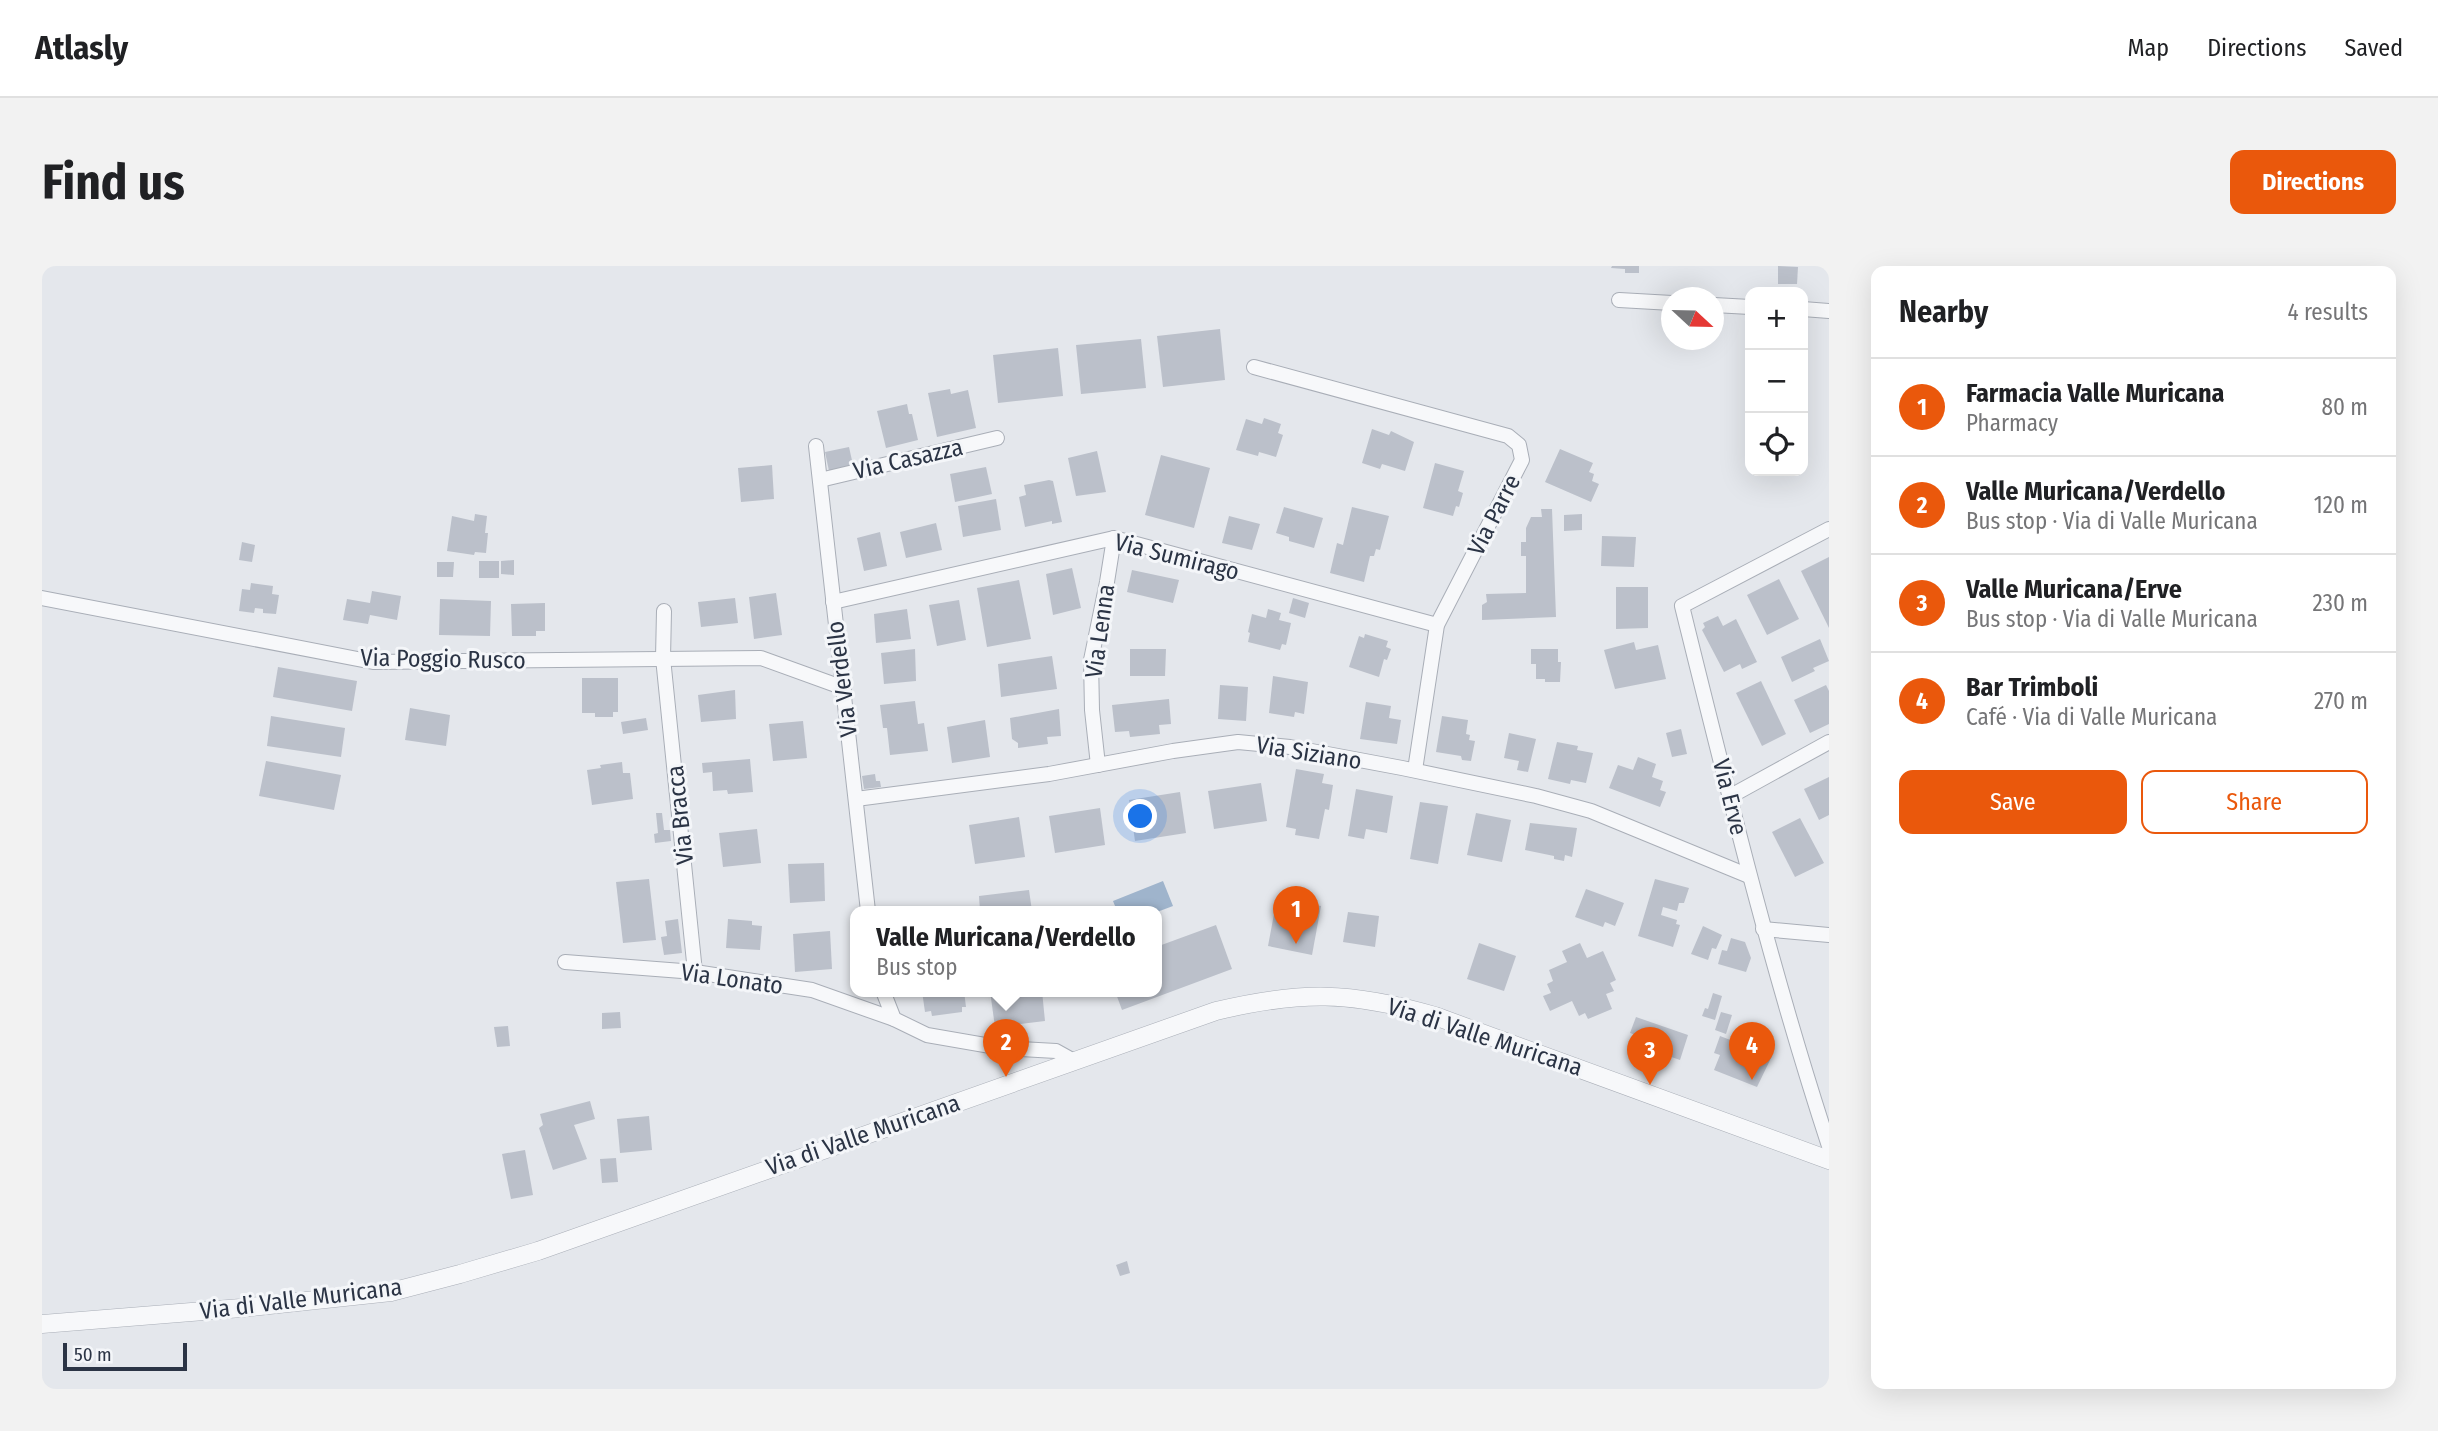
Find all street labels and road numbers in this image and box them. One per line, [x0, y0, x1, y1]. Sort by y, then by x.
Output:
street label: Via Casazza [851, 433, 965, 485]
street label: Via Parre [1462, 470, 1526, 560]
street label: Via Sumirago [1112, 528, 1242, 586]
street label: Via Lenna [1080, 582, 1120, 680]
street label: Via Verdello [821, 619, 863, 739]
street label: Via Poggio Rusco [360, 644, 526, 674]
street label: Via Siziano [1254, 731, 1364, 775]
street label: Via Erve [1707, 756, 1753, 838]
street label: Via Bracca [661, 764, 699, 866]
street label: Via Lonato [679, 958, 785, 1000]
street label: Via di Valle Muricana [1384, 992, 1586, 1082]
street label: Via di Valle Muricana [762, 1089, 964, 1181]
street label: Via di Valle Muricana [198, 1273, 404, 1325]

